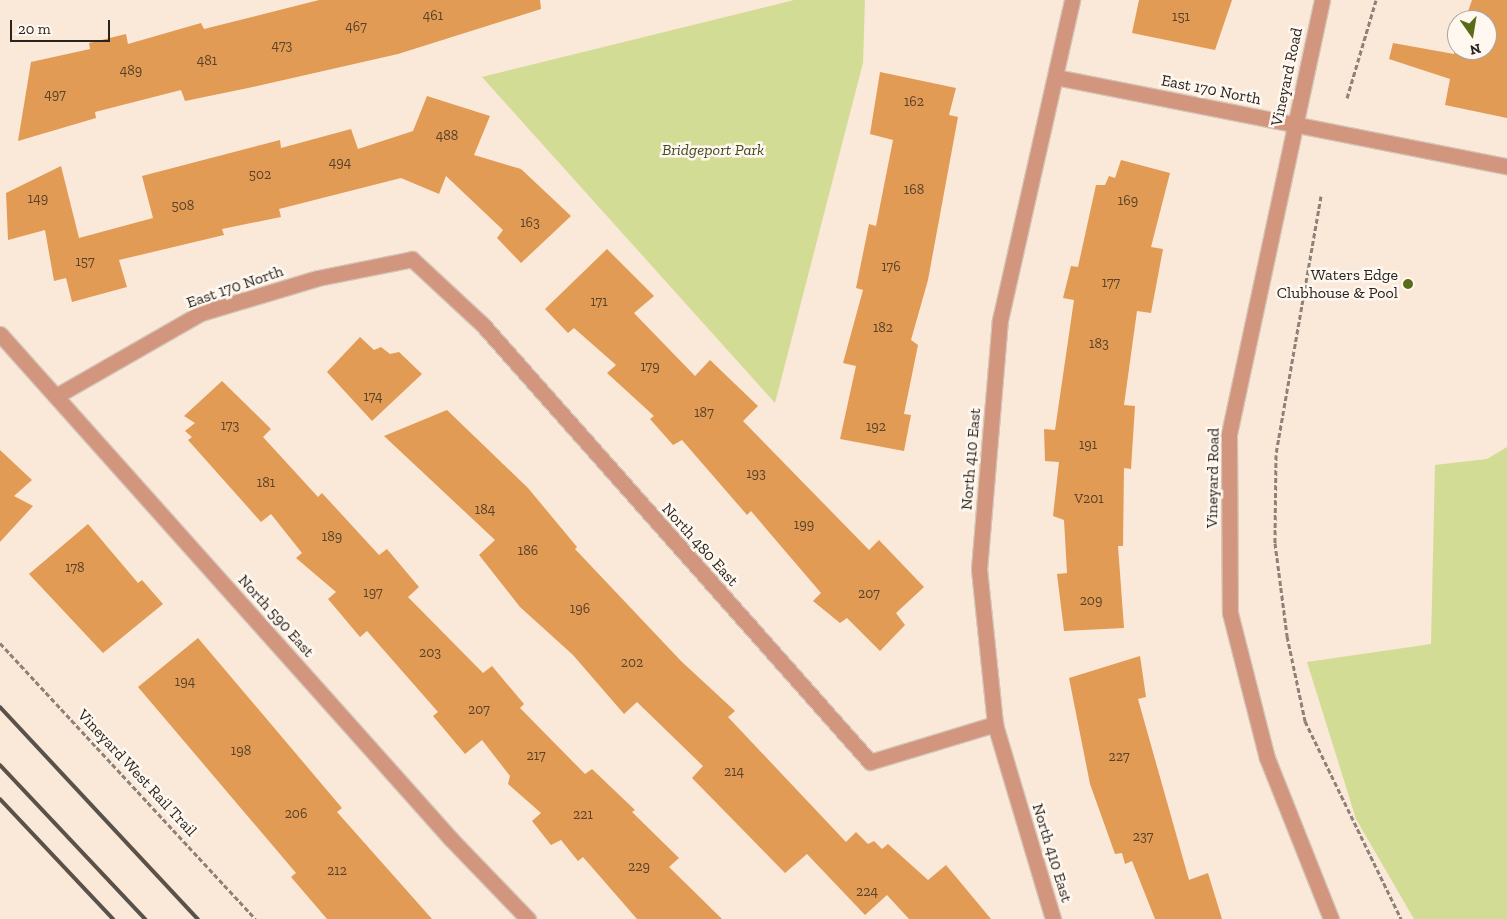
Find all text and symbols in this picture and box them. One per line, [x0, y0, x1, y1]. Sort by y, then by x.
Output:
house number: 461 [423, 8, 443, 24]
house number: 151 [1172, 9, 1190, 25]
scale bar [12, 10, 112, 42]
north arrow [1447, 10, 1497, 60]
house number: 467 [345, 19, 367, 35]
text: 20 m [18, 20, 51, 38]
street label: Vineyard Road [1267, 26, 1307, 128]
house number: 473 [272, 38, 292, 54]
text: N [1468, 40, 1482, 59]
house number: 481 [197, 53, 217, 69]
house number: 489 [120, 63, 142, 79]
street label: East 170 North [1159, 71, 1263, 109]
house number: 497 [44, 87, 66, 103]
house number: 162 [904, 94, 924, 110]
house number: 488 [436, 128, 458, 144]
park label: Bridgeport Park [662, 140, 764, 160]
house number: 494 [329, 155, 351, 171]
house number: 502 [249, 167, 271, 183]
house number: 168 [904, 182, 924, 198]
house number: 149 [28, 191, 48, 207]
house number: 169 [1118, 193, 1138, 209]
house number: 508 [172, 198, 194, 214]
house number: 163 [520, 215, 540, 231]
house number: 157 [75, 254, 95, 270]
house number: 176 [881, 259, 901, 275]
street label: East 170 North [184, 261, 286, 313]
place label: Waters Edge Clubhouse & Pool [1277, 265, 1398, 303]
house number: 177 [1102, 275, 1120, 291]
marker: Waters Edge Clubhouse & Pool [1402, 278, 1414, 290]
house number: 171 [590, 294, 608, 310]
house number: 182 [873, 320, 893, 336]
house number: 183 [1089, 336, 1109, 352]
house number: 179 [640, 359, 660, 375]
house number: 174 [364, 389, 382, 405]
house number: 187 [694, 405, 714, 421]
street label: North 410 East [957, 407, 985, 511]
house number: 173 [221, 418, 239, 434]
house number: 192 [866, 419, 886, 435]
street label: Vineyard Road [1203, 428, 1223, 528]
house number: 191 [1079, 437, 1097, 453]
house number: 193 [746, 466, 766, 482]
house number: 181 [257, 475, 275, 491]
house number: V201 [1074, 491, 1104, 507]
street label: North 480 East [658, 500, 742, 590]
house number: 184 [475, 502, 495, 518]
house number: 199 [794, 517, 814, 533]
house number: 189 [322, 529, 342, 545]
house number: 186 [518, 543, 538, 559]
house number: 178 [65, 560, 85, 576]
street label: North 590 East [234, 571, 318, 661]
house number: 197 [363, 585, 383, 601]
house number: 207 [858, 586, 880, 602]
house number: 209 [1080, 593, 1102, 609]
house number: 196 [570, 601, 590, 617]
house number: 203 [419, 645, 441, 661]
house number: 202 [621, 655, 643, 671]
house number: 194 [175, 674, 195, 690]
house number: 207 [468, 702, 490, 718]
street label: Vineyard West Rail Trail [73, 705, 201, 841]
house number: 198 [231, 743, 251, 759]
house number: 217 [527, 748, 545, 764]
house number: 227 [1108, 749, 1130, 765]
house number: 214 [724, 764, 744, 780]
street label: North 410 East [1028, 801, 1076, 905]
house number: 206 [285, 806, 307, 822]
house number: 221 [573, 807, 593, 823]
house number: 237 [1133, 829, 1153, 845]
house number: 229 [628, 859, 650, 875]
house number: 212 [327, 863, 347, 879]
house number: 224 [856, 884, 878, 900]

